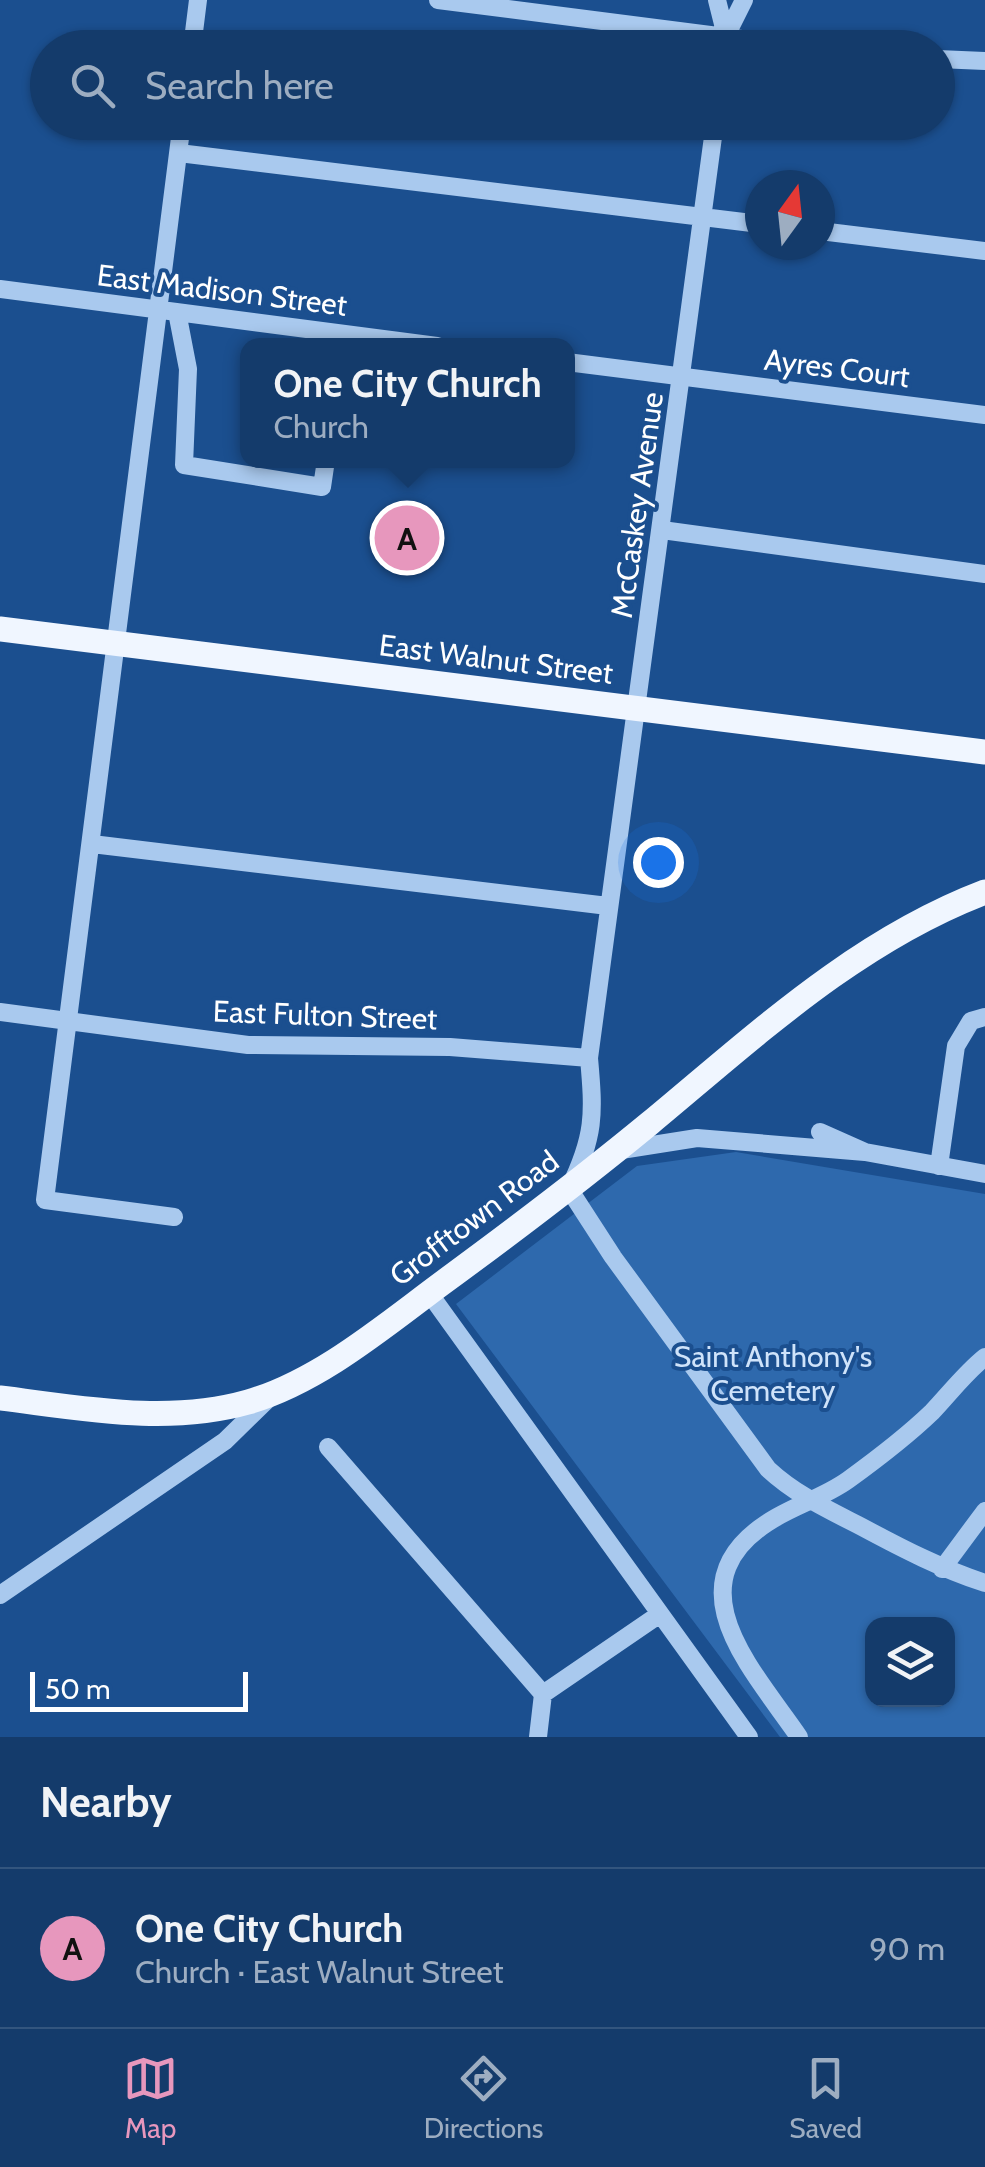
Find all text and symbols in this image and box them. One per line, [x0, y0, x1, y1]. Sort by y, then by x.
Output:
search box [30, 30, 955, 140]
icon: search [65, 58, 120, 113]
text: Search here [145, 62, 334, 109]
north arrow [745, 170, 835, 260]
street label: East Madison Street [95, 256, 349, 324]
popup [240, 338, 575, 468]
street label: Ayres Court [762, 341, 912, 395]
text: One City Church [273, 360, 542, 407]
street label: McCaskey Avenue [603, 390, 671, 620]
text: Church [273, 407, 369, 446]
pin: A [374, 500, 440, 576]
street label: East Walnut Street [377, 626, 615, 692]
your location [633, 837, 684, 888]
street label: East Fulton Street [212, 993, 438, 1037]
street label: Grofftown Road [382, 1142, 566, 1294]
park label: Saint Anthony's Cemetery [674, 1338, 872, 1409]
map controls [865, 1617, 955, 1707]
button: layers [865, 1617, 955, 1707]
scale bar [30, 1667, 248, 1712]
text: 50 m [45, 1672, 111, 1706]
text: Nearby [40, 1776, 172, 1828]
text: One City Church [135, 1905, 403, 1952]
text: A [62, 1929, 83, 1968]
text: 90 m [869, 1929, 945, 1968]
text: Church · East Walnut Street [135, 1952, 504, 1991]
tab: Map [123, 2051, 178, 2145]
tab: Directions [424, 2051, 543, 2145]
tab: Saved [789, 2051, 862, 2145]

